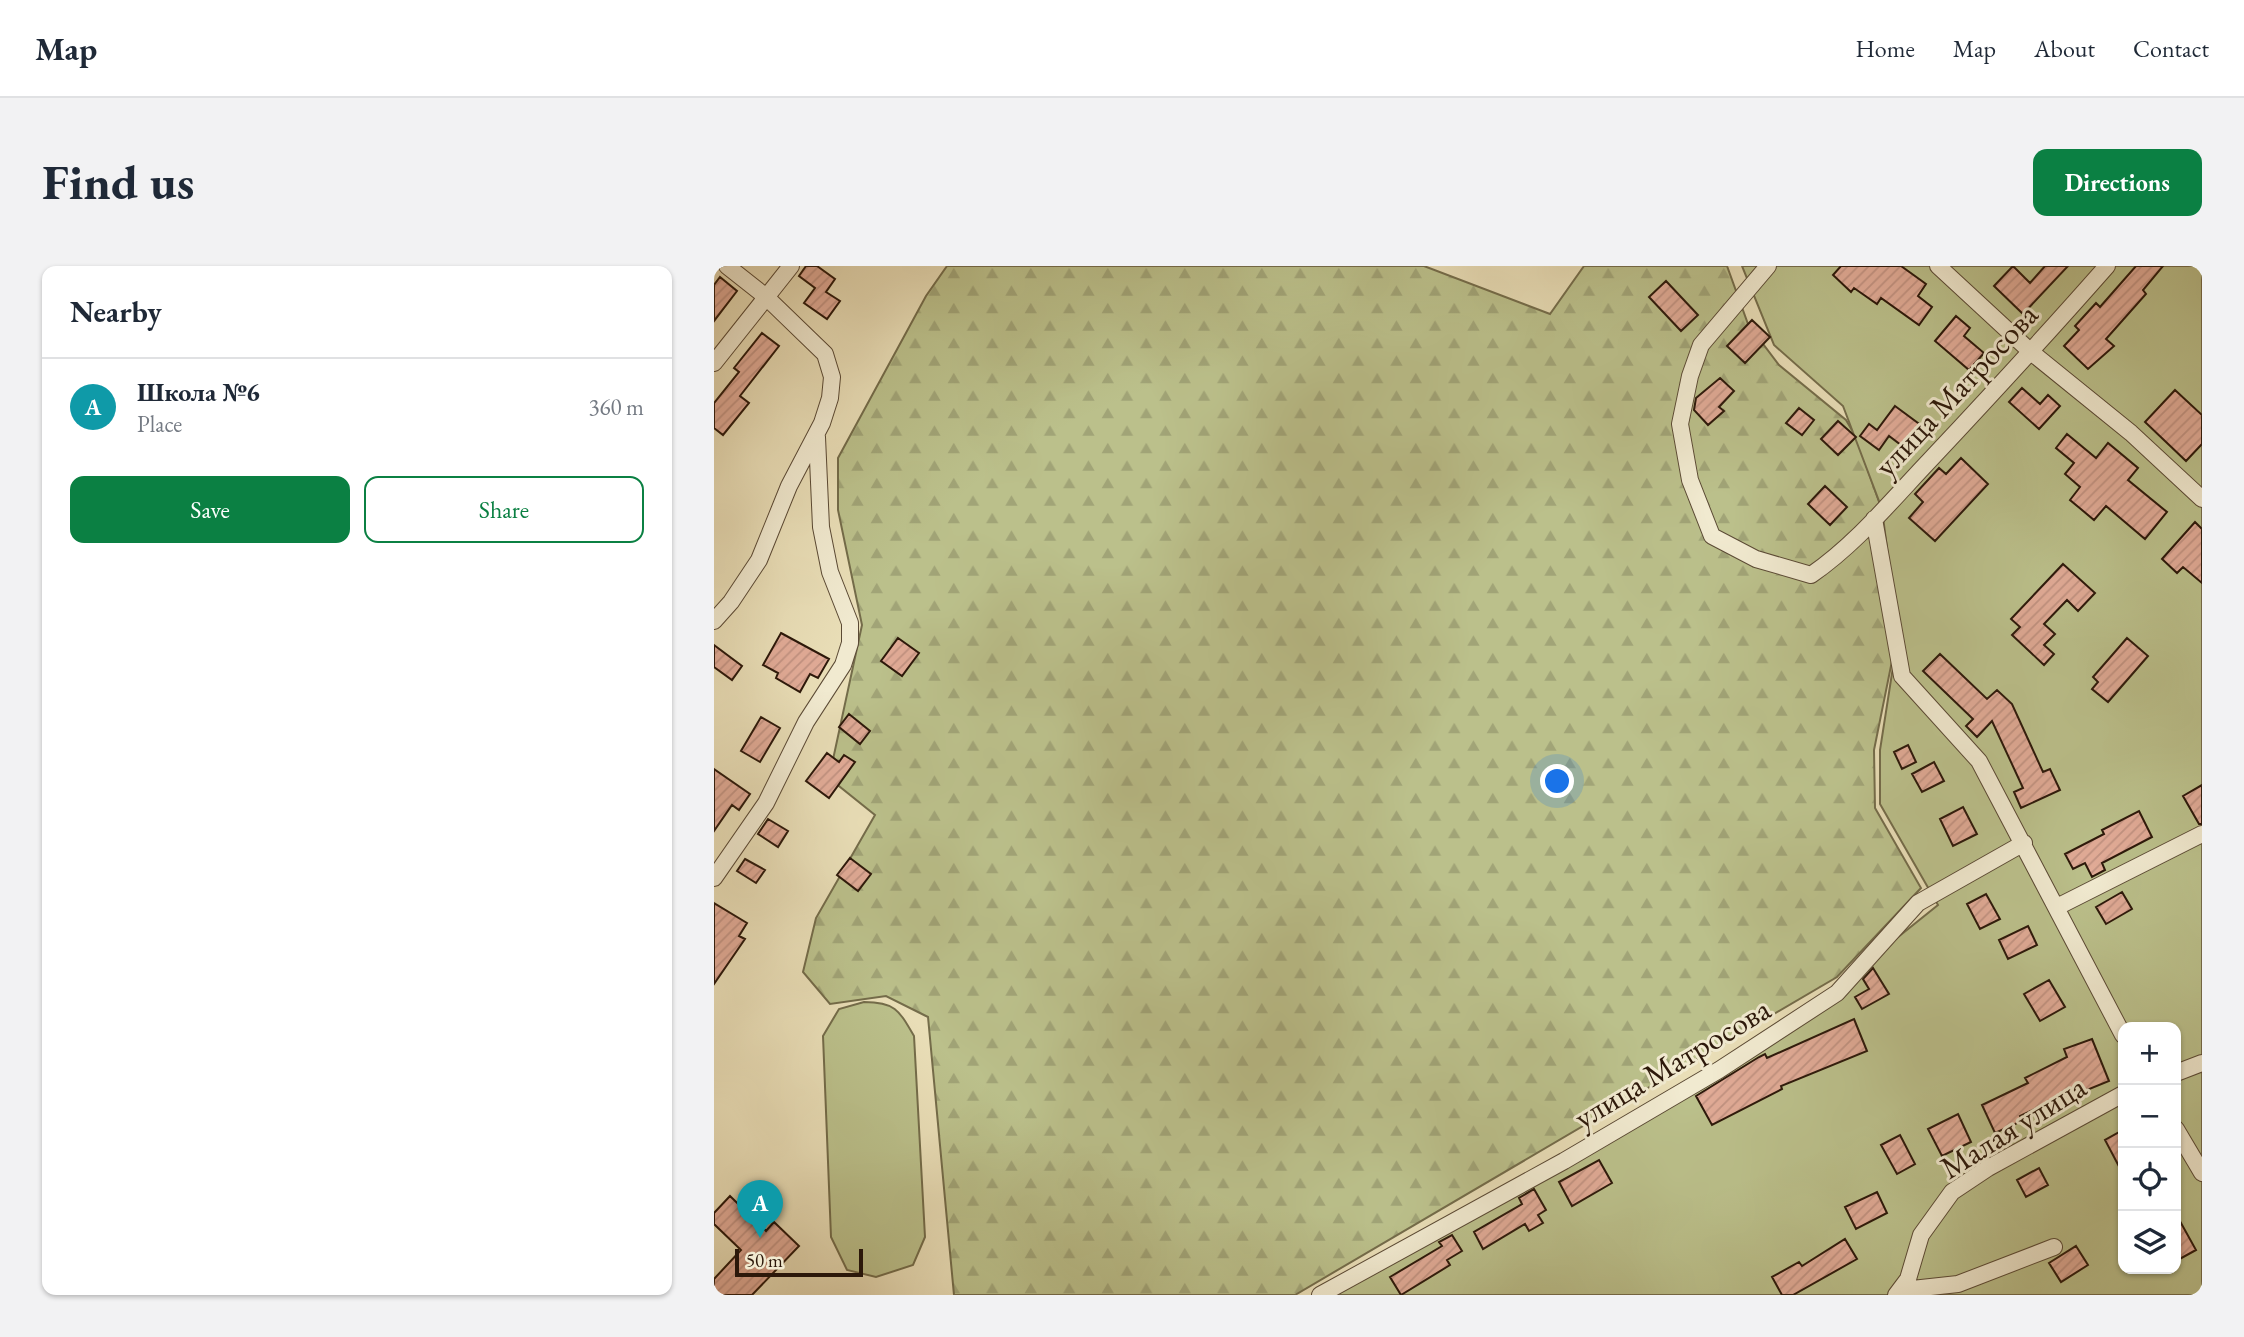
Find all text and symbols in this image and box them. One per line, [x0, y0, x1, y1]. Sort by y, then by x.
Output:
text: Map [35, 27, 97, 70]
text: Home [1855, 33, 1915, 64]
text: Map [1953, 33, 1996, 64]
text: About [2034, 33, 2095, 64]
text: Contact [2133, 33, 2209, 64]
button: Directions [2033, 149, 2202, 216]
text: Find us [42, 150, 194, 214]
text: Nearby [70, 292, 162, 331]
street label: улица Матросова [1865, 294, 2047, 486]
text: Школа №6 [137, 375, 260, 409]
text: A [85, 392, 101, 422]
text: 360 m [588, 392, 644, 422]
text: Place [137, 409, 182, 439]
button: Save [70, 476, 350, 543]
button: Share [364, 476, 644, 543]
your location [1540, 764, 1574, 798]
street label: улица Матросова [1566, 988, 1778, 1138]
map controls [2118, 1022, 2181, 1274]
button: + [2118, 1022, 2181, 1085]
street label: Малая улица [1932, 1065, 2094, 1188]
button: − [2118, 1085, 2181, 1148]
button: locate [2118, 1148, 2181, 1211]
pin: A [737, 1180, 783, 1238]
button: layers [2118, 1211, 2181, 1274]
scale bar [735, 1246, 863, 1278]
text: 50 m [746, 1248, 783, 1273]

